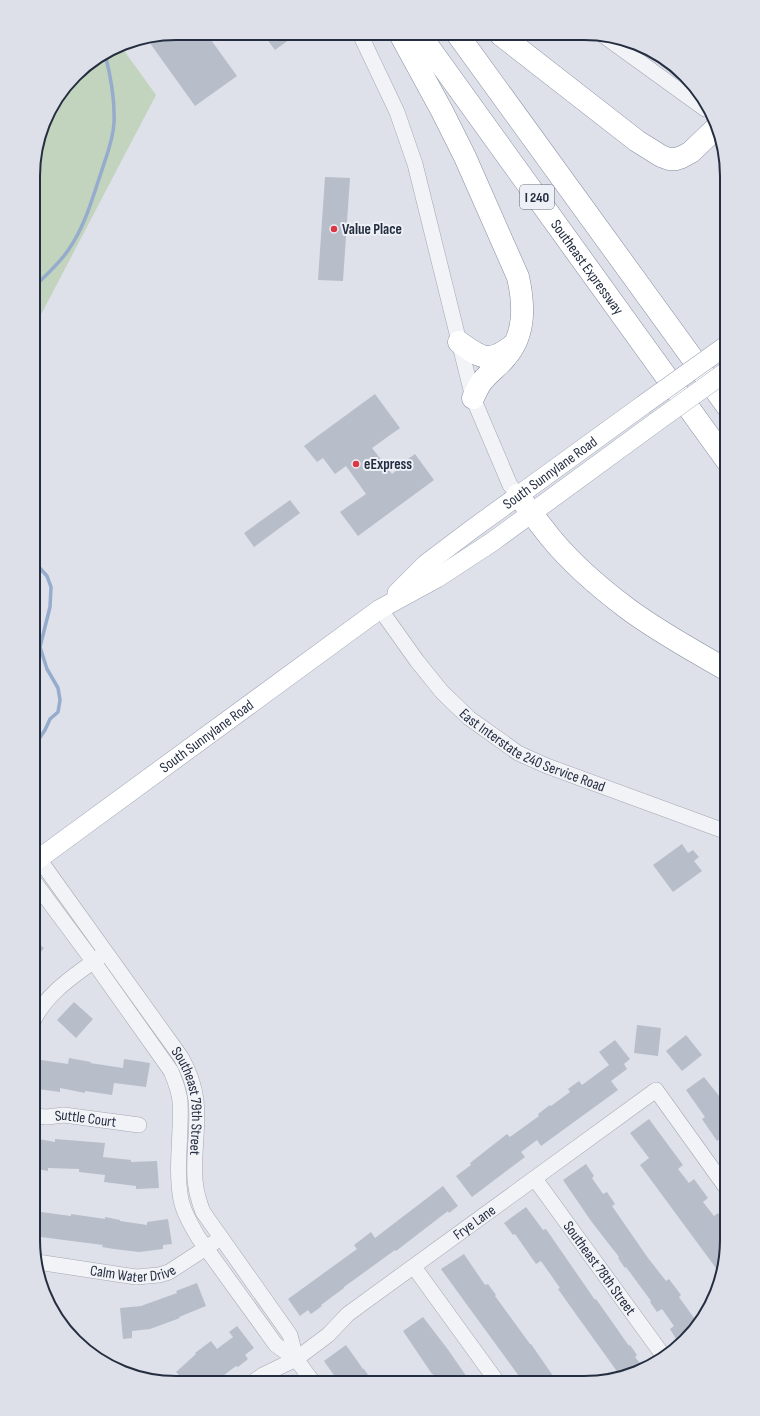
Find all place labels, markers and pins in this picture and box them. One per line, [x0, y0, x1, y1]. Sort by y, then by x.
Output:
place label: Value Place [342, 220, 402, 239]
marker: Value Place [329, 224, 339, 234]
place label: eExpress [364, 455, 412, 474]
marker: eExpress [351, 459, 361, 469]

